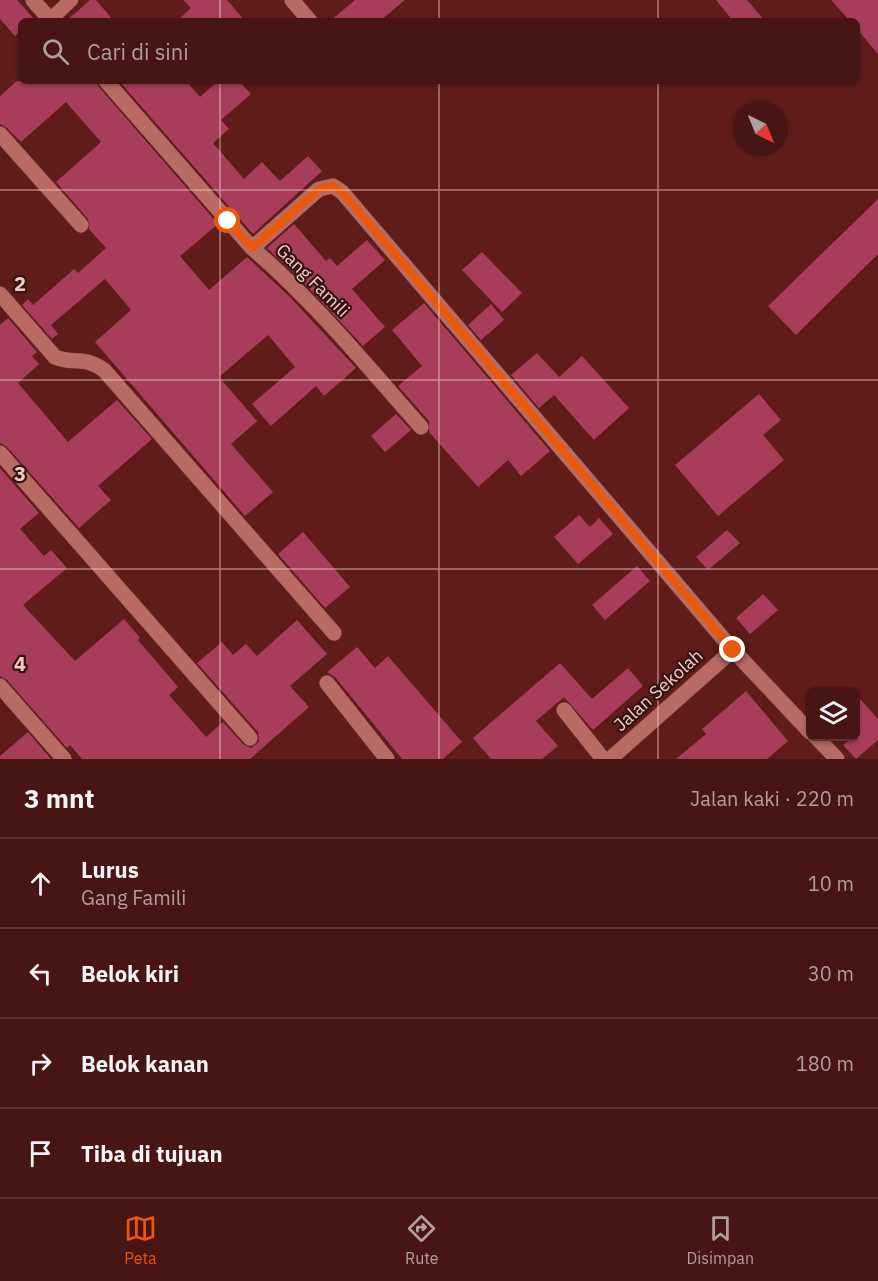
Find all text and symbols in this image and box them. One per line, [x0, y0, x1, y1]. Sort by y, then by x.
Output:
search box [18, 18, 860, 84]
icon: search [39, 35, 72, 68]
text: Cari di sini [87, 37, 189, 66]
north arrow [734, 102, 788, 156]
route start [214, 207, 240, 233]
street label: Gang Famili [271, 238, 355, 322]
text: 2 [14, 270, 26, 297]
text: 3 [14, 460, 26, 487]
route end [719, 636, 745, 662]
street label: Jalan Sekolah [609, 644, 707, 736]
text: 4 [14, 650, 26, 677]
map controls [806, 687, 860, 741]
button: layers [806, 687, 860, 741]
text: 3 mnt [24, 781, 94, 815]
text: Jalan kaki · 220 m [690, 785, 854, 812]
text: Lurus [81, 855, 139, 884]
icon: ahead [24, 867, 57, 900]
text: 10 m [808, 870, 854, 897]
text: Gang Famili [81, 884, 186, 911]
icon: left [24, 957, 57, 990]
text: Belok kiri [81, 959, 179, 988]
text: 30 m [808, 960, 854, 987]
icon: right [24, 1047, 57, 1080]
text: Belok kanan [81, 1049, 209, 1078]
text: 180 m [796, 1050, 854, 1077]
icon: arrive [24, 1137, 57, 1170]
text: Tiba di tujuan [81, 1139, 223, 1168]
tab: Peta [124, 1212, 157, 1268]
tab: Rute [405, 1212, 439, 1268]
tab: Disimpan [687, 1212, 754, 1268]

